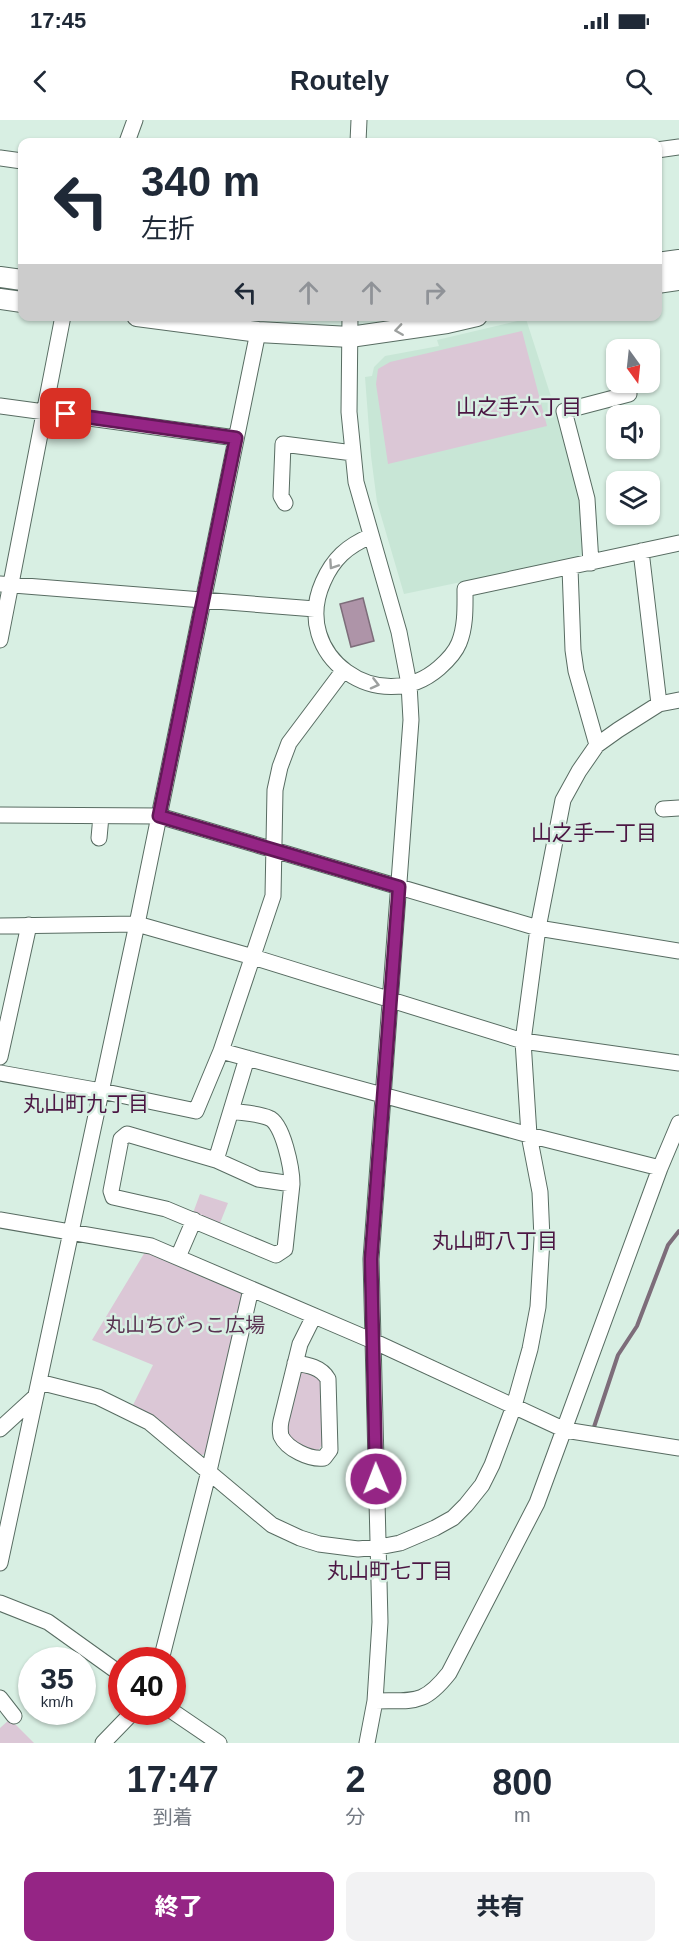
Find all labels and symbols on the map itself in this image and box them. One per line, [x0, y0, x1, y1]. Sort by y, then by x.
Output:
one-way arrow [394, 324, 403, 336]
north arrow [606, 339, 660, 393]
pin [40, 388, 91, 439]
district label: 山之手六丁目 [456, 395, 582, 418]
one-way arrow [329, 558, 340, 569]
one-way arrow [370, 676, 380, 689]
district label: 山之手一丁目 [531, 821, 657, 844]
district label: 丸山町九丁目 [23, 1092, 149, 1115]
district label: 丸山町八丁目 [432, 1229, 558, 1252]
park label: 丸山ちびっこ広場 [105, 1314, 265, 1336]
position arrow [344, 1447, 408, 1511]
district label: 丸山町七丁目 [327, 1559, 453, 1582]
speed limit sign: 40 [108, 1647, 186, 1725]

